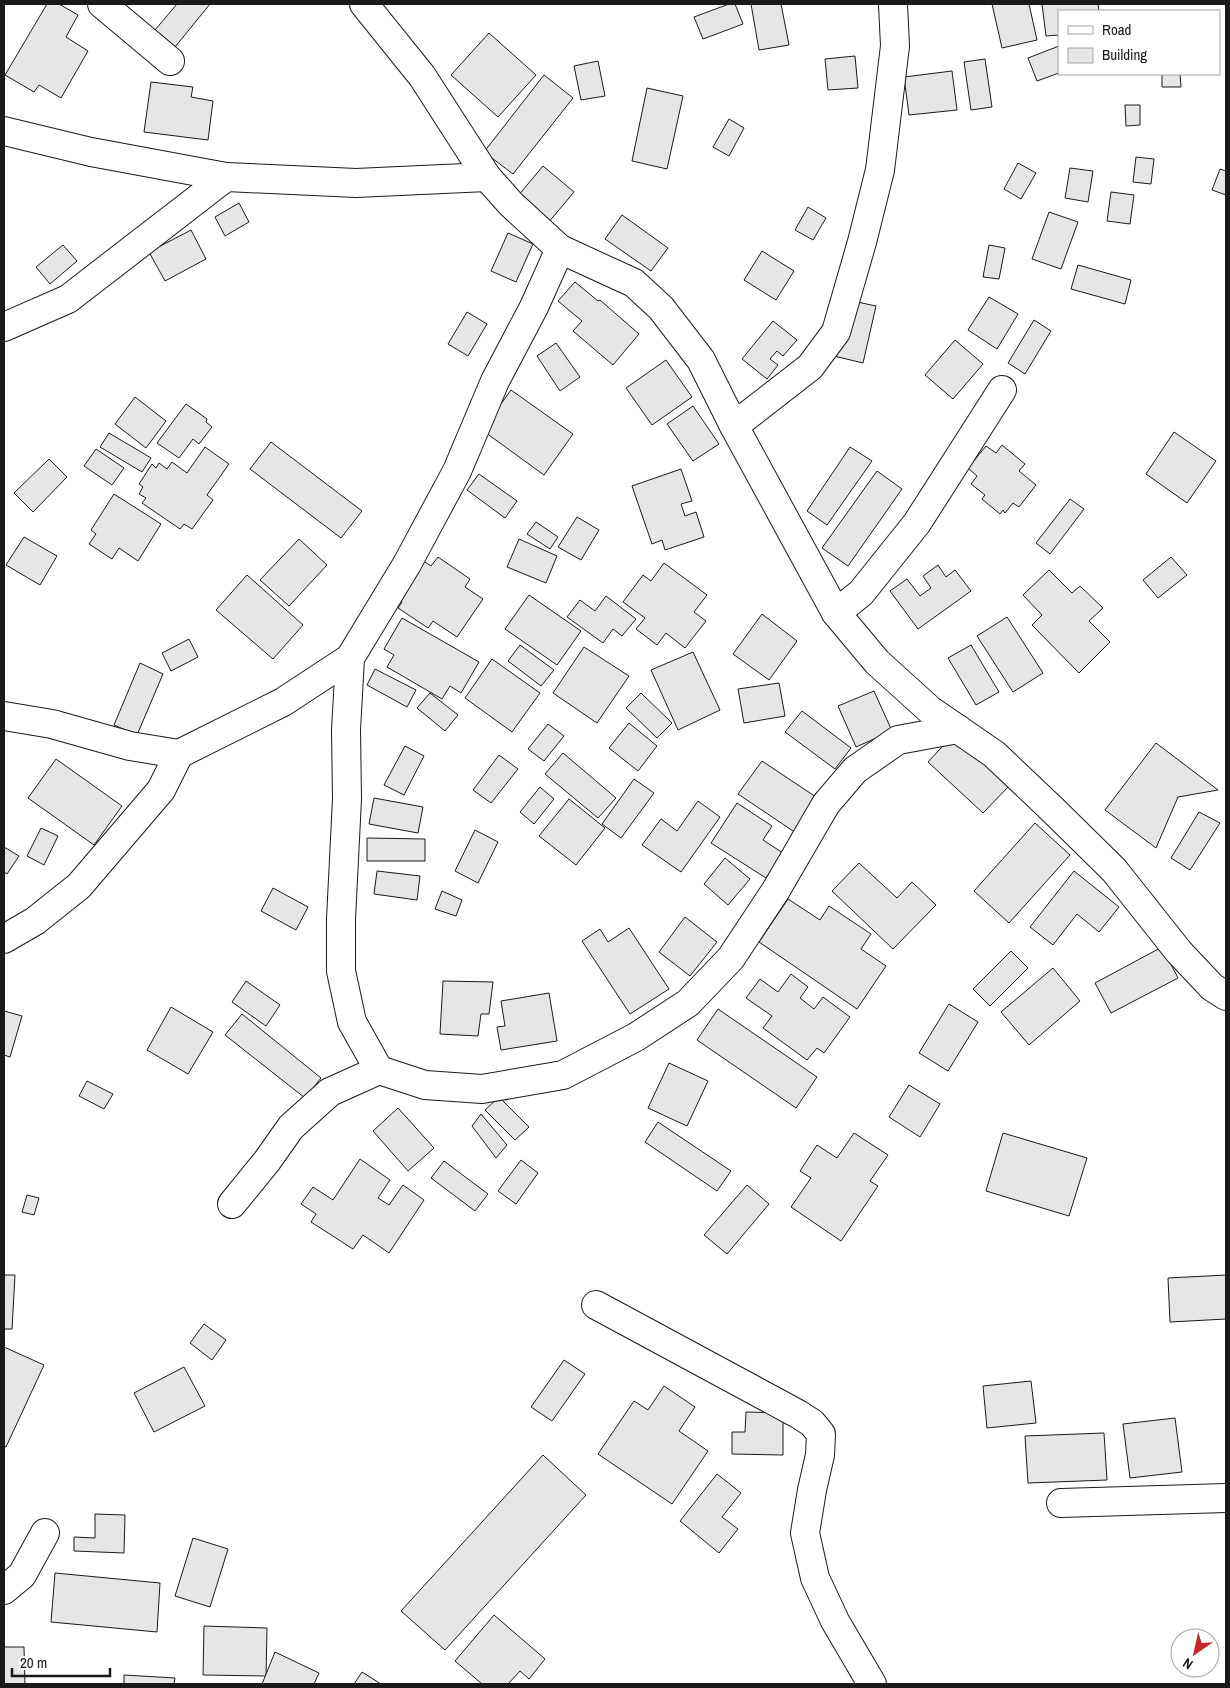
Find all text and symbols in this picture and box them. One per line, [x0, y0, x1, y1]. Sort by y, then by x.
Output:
legend [1058, 10, 1220, 75]
text: Road [1102, 19, 1131, 40]
text: Building [1102, 44, 1147, 65]
north arrow [1170, 1628, 1220, 1678]
scale bar [12, 1646, 110, 1678]
text: 20 m [20, 1652, 47, 1673]
text: N [1179, 1654, 1196, 1674]

